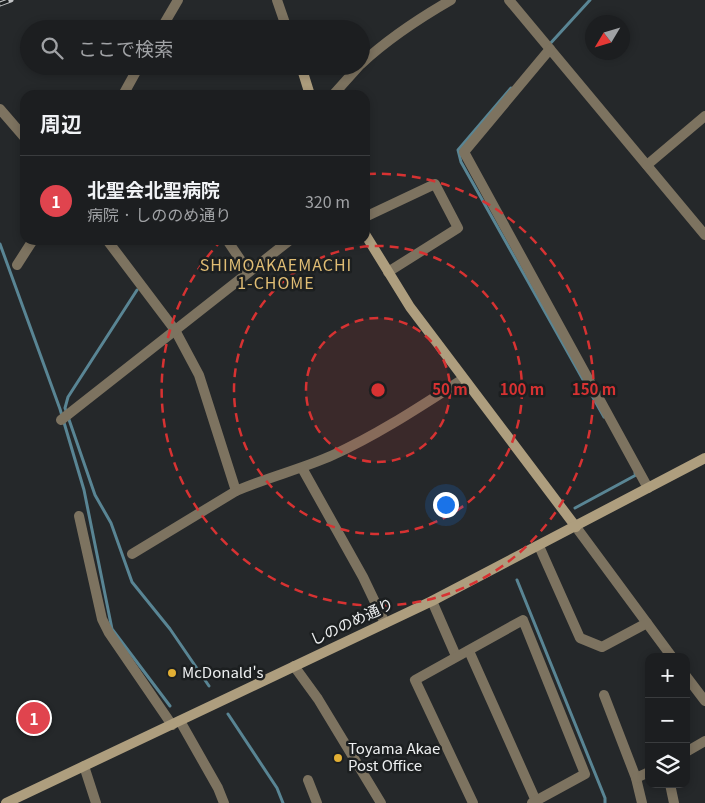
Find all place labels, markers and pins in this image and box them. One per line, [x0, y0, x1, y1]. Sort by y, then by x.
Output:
centre of rings [369, 381, 387, 399]
place label: McDonald's [182, 661, 264, 682]
marker: McDonald's [166, 667, 178, 679]
pin: 1 [18, 699, 50, 737]
place label: Toyama Akae Post Office [348, 737, 440, 775]
marker: Toyama Akae Post Office [332, 752, 344, 764]

